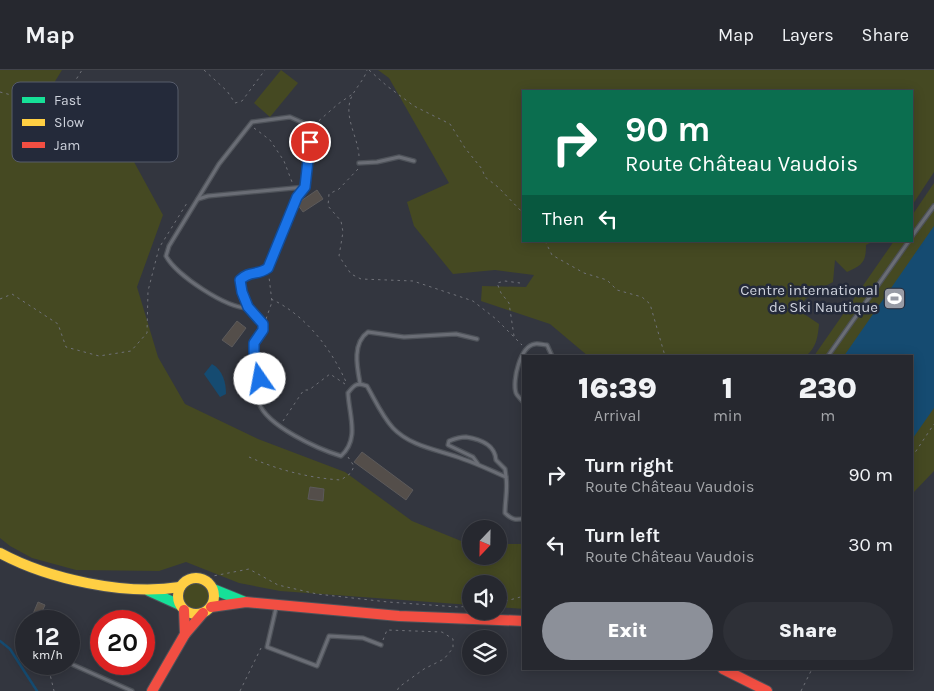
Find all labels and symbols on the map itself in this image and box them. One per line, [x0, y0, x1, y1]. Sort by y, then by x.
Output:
legend [12, 82, 178, 162]
text: Fast [54, 92, 81, 109]
text: Slow [54, 114, 84, 131]
pin [289, 121, 331, 163]
text: Jam [54, 137, 80, 154]
place label: Centre international de Ski Nautique [740, 281, 878, 316]
sports icon: Centre international de Ski Nautique [882, 287, 906, 311]
position arrow [233, 352, 285, 404]
north arrow [462, 520, 508, 565]
speed limit sign: 20 [90, 610, 155, 675]

